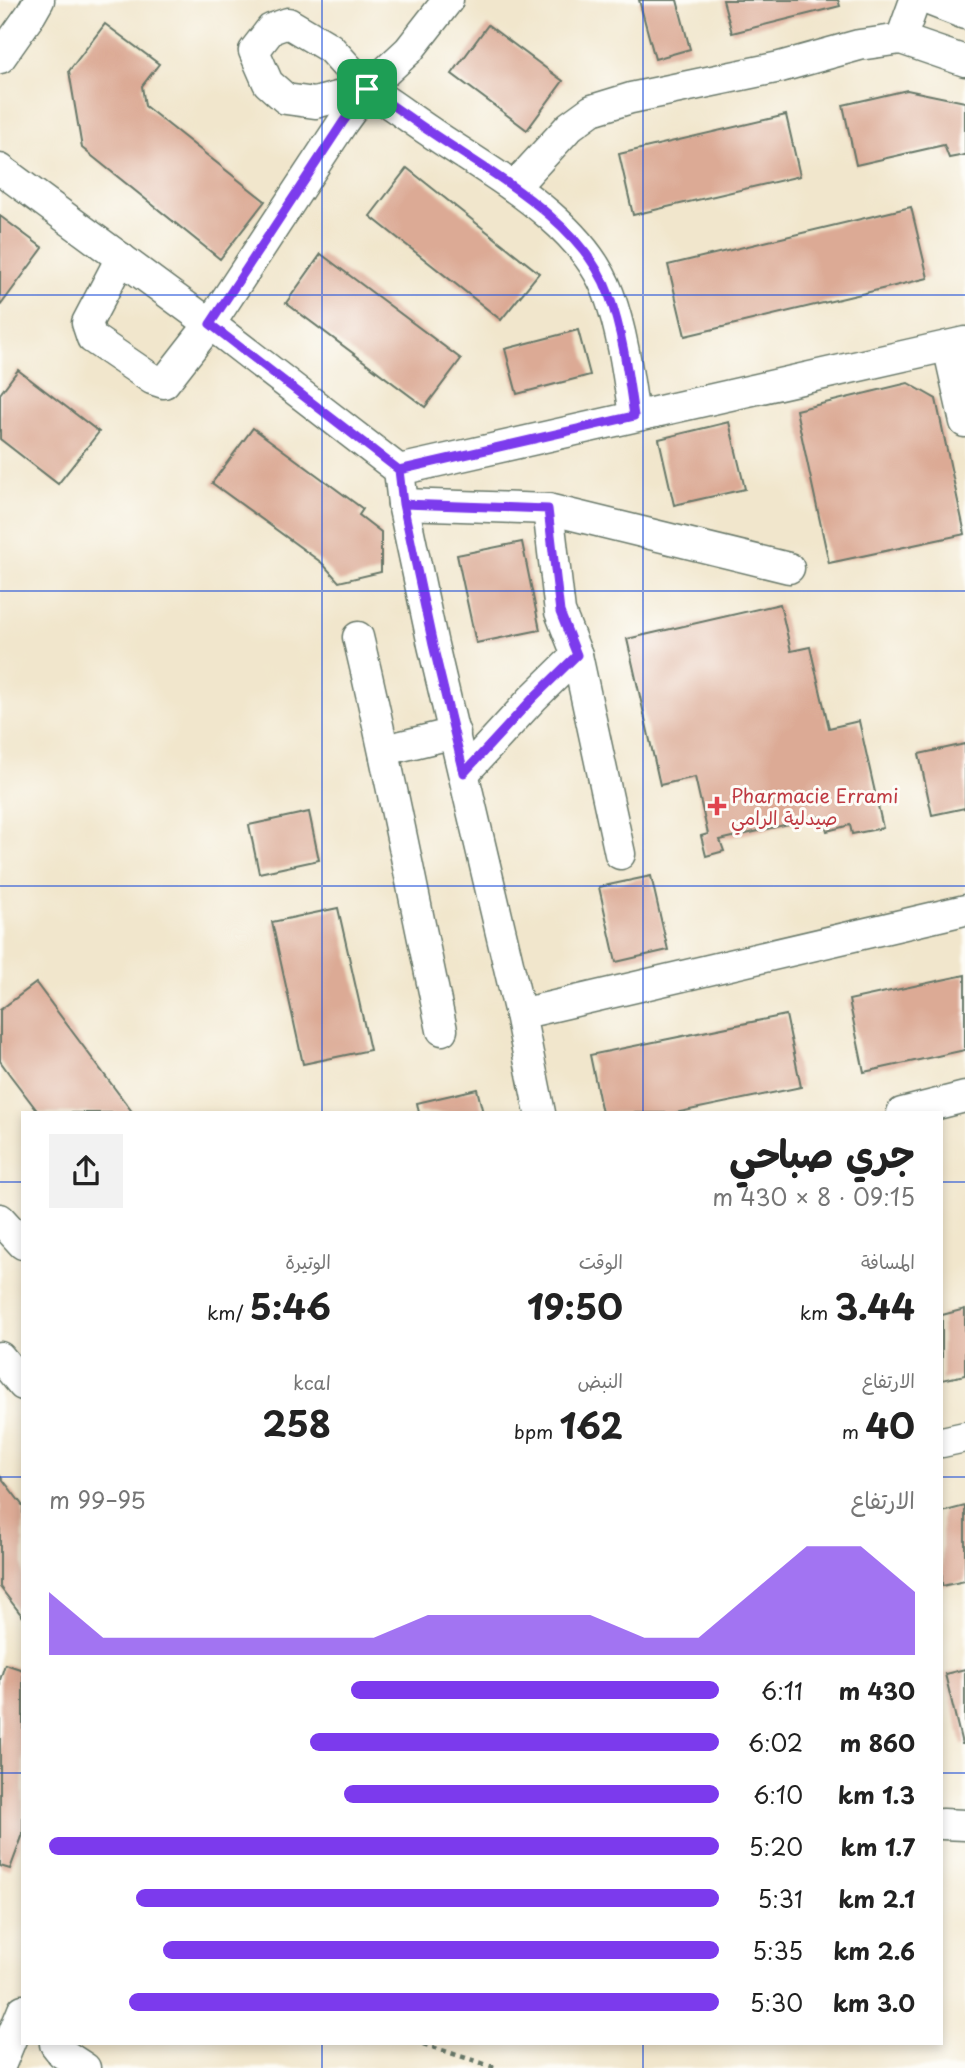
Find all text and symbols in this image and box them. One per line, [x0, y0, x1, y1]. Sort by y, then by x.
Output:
pin [337, 59, 397, 119]
icon: arrive [348, 70, 386, 108]
place label: Pharmacie Errami صيدلية الرامي [731, 781, 899, 835]
marker: Pharmacie Errami صيدلية الرامي [709, 798, 725, 814]
text: جري صباحي [729, 1124, 915, 1181]
button: share [49, 1134, 123, 1208]
text: 09:15 · 8 × 430 m [712, 1179, 915, 1214]
text: الوتيرة [285, 1247, 331, 1275]
text: الوقت [579, 1247, 623, 1275]
text: المسافة [861, 1247, 915, 1275]
text: 5:46 [250, 1279, 331, 1332]
text: 19:50 [527, 1279, 623, 1332]
text: 3.44 [834, 1279, 915, 1332]
text: /km [207, 1298, 250, 1326]
text: km [800, 1298, 834, 1326]
text: النبض [578, 1366, 623, 1394]
text: الارتفاع [862, 1366, 915, 1394]
text: kcal [293, 1368, 331, 1396]
text: 258 [262, 1396, 331, 1449]
text: 162 [560, 1398, 623, 1451]
text: 40 [865, 1398, 915, 1451]
text: bpm [514, 1417, 560, 1445]
text: m [842, 1417, 865, 1445]
text: 95–99 m [49, 1482, 146, 1517]
text: الارتفاع [851, 1482, 915, 1517]
text: 6:11 [761, 1673, 803, 1708]
text: 430 m [839, 1673, 915, 1708]
text: 6:02 [748, 1725, 803, 1760]
text: 860 m [840, 1725, 915, 1760]
text: 6:10 [753, 1777, 803, 1812]
text: 1.3 km [838, 1777, 915, 1812]
text: 5:20 [749, 1829, 803, 1864]
text: 1.7 km [841, 1829, 915, 1864]
text: 5:31 [758, 1881, 803, 1916]
text: 2.1 km [839, 1881, 915, 1916]
text: 5:35 [752, 1933, 803, 1968]
text: 2.6 km [834, 1933, 915, 1968]
text: 5:30 [750, 1985, 803, 2020]
text: 3.0 km [833, 1985, 915, 2020]

